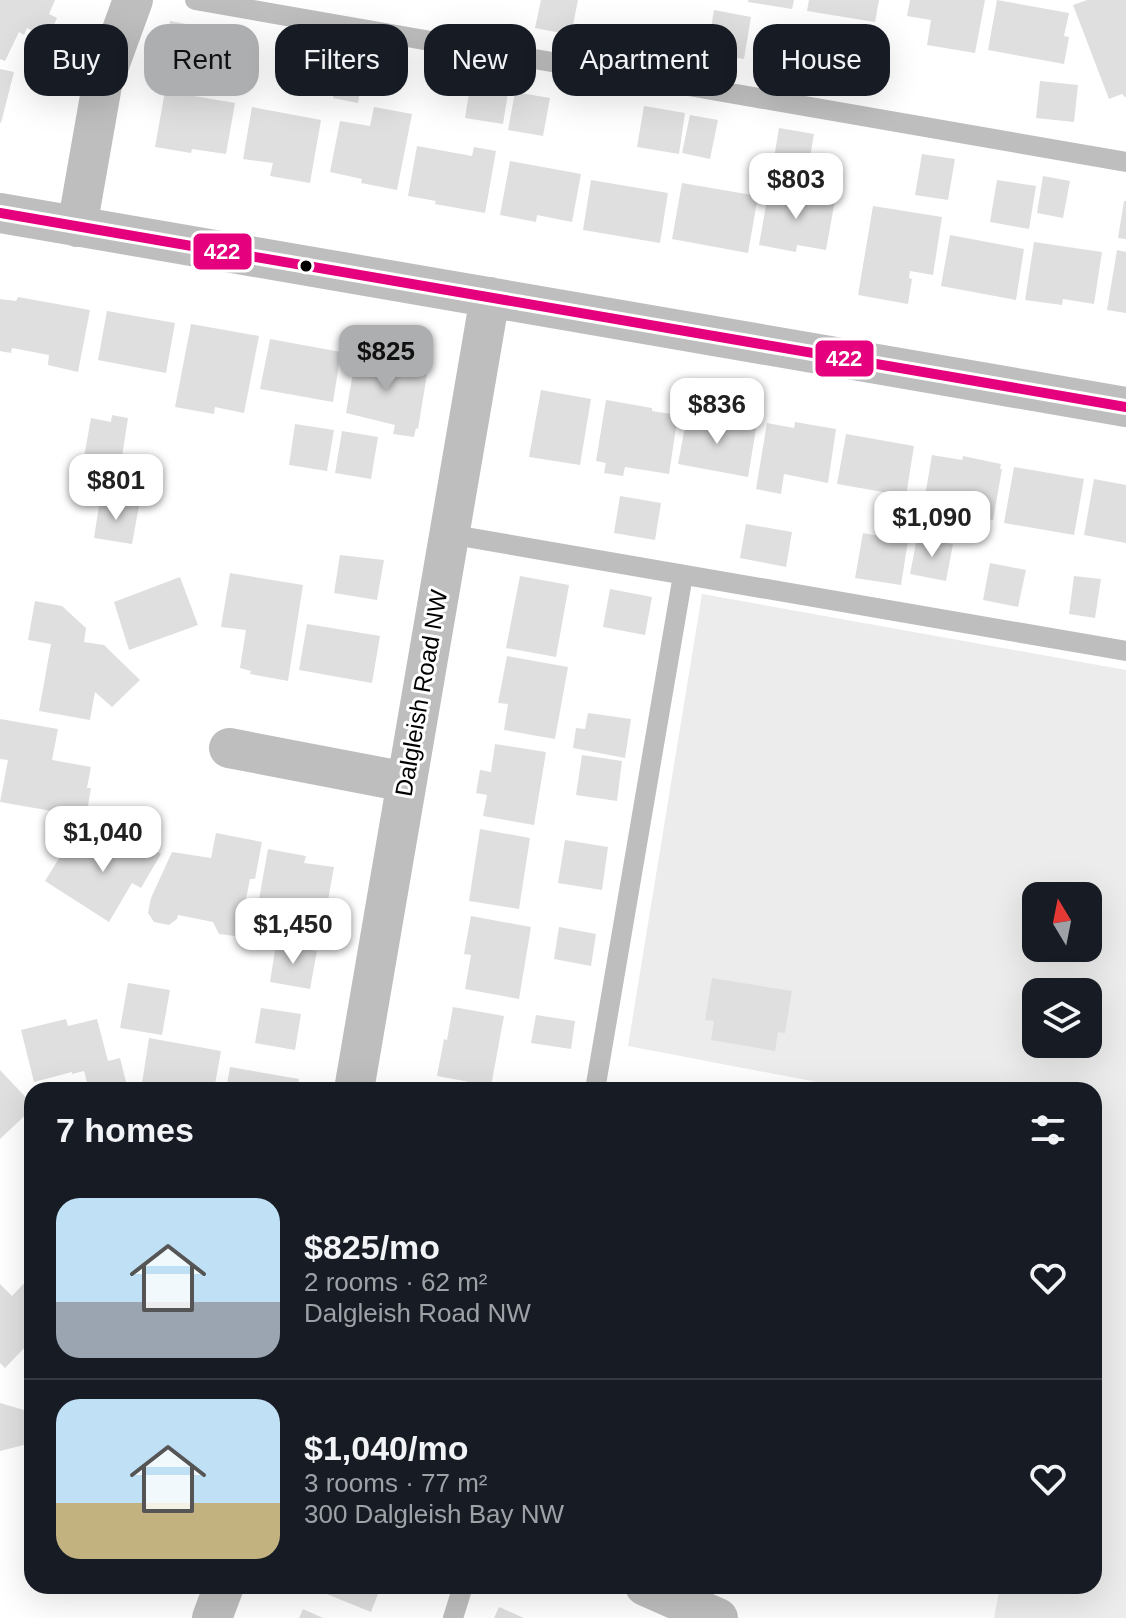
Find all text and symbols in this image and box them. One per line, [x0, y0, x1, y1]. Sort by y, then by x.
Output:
chip: Buy [24, 24, 128, 96]
chip: Rent [144, 24, 259, 96]
chip: Filters [275, 24, 408, 96]
chip: New [424, 24, 536, 96]
chip: Apartment [552, 24, 737, 96]
chip: House [753, 24, 890, 96]
pin: $803 [749, 153, 843, 221]
text: $803 [767, 164, 825, 194]
line badge: 422 [192, 232, 253, 271]
text: 422 [204, 239, 240, 264]
unlabelled marker [298, 258, 314, 274]
pin: $825 [339, 325, 433, 393]
text: $825 [357, 336, 415, 366]
line badge: 422 [814, 339, 875, 378]
text: 422 [826, 346, 862, 371]
pin: $836 [670, 378, 764, 446]
text: $836 [688, 389, 746, 419]
pin: $801 [69, 454, 163, 522]
text: $801 [87, 465, 145, 495]
pin: $1,090 [867, 491, 997, 559]
text: $1,090 [892, 502, 972, 532]
street label: Dalgleish Road NW [390, 587, 453, 798]
pin: $1,040 [38, 806, 168, 874]
text: $1,040 [63, 817, 143, 847]
north arrow [1022, 882, 1102, 962]
map controls [1022, 882, 1102, 1058]
pin: $1,450 [228, 898, 358, 966]
text: $1,450 [253, 909, 333, 939]
button: layers [1022, 978, 1102, 1058]
icon: filters [1026, 1108, 1070, 1152]
text: 7 homes [56, 1111, 194, 1149]
text: $825/mo [304, 1228, 440, 1266]
icon: home [120, 1230, 216, 1326]
icon: heart [1026, 1256, 1070, 1300]
text: 2 rooms · 62 m² [304, 1267, 488, 1297]
text: Dalgleish Road NW [304, 1298, 531, 1328]
text: $1,040/mo [304, 1429, 468, 1467]
icon: home [120, 1431, 216, 1527]
icon: heart [1026, 1457, 1070, 1501]
text: 3 rooms · 77 m² [304, 1468, 488, 1498]
text: 300 Dalgleish Bay NW [304, 1499, 564, 1529]

